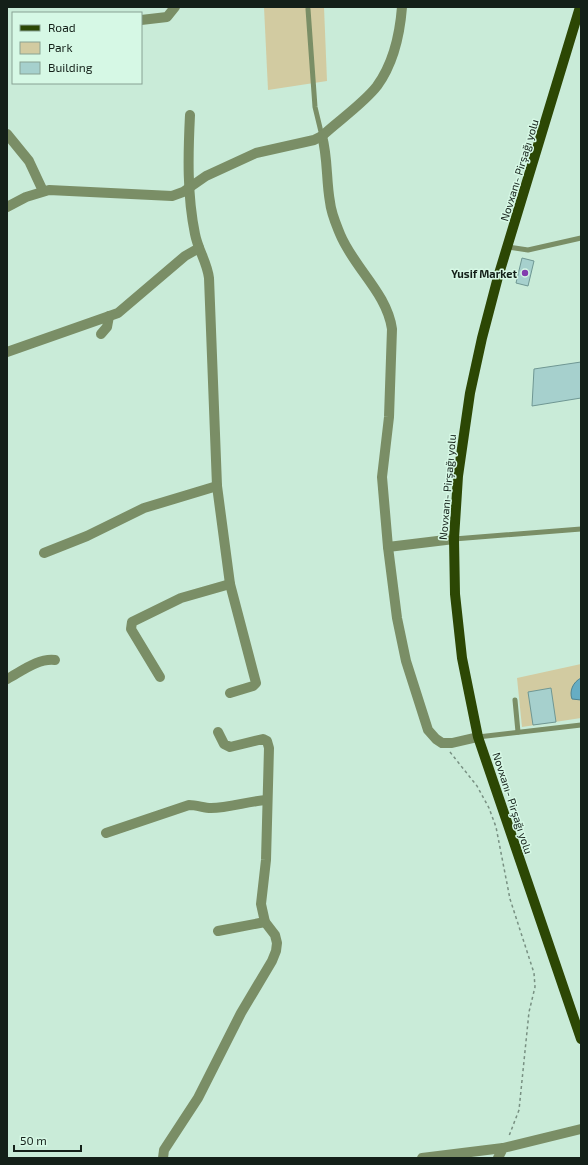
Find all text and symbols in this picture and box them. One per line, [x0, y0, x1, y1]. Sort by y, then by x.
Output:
legend [12, 12, 142, 84]
text: Road [48, 20, 76, 34]
text: Park [48, 40, 73, 54]
text: Building [48, 60, 93, 74]
street label: Novxanı- Pirşağı yolu [497, 117, 542, 223]
place label: Yusif Market [451, 267, 517, 280]
marker: Yusif Market [520, 268, 530, 278]
street label: Novxanı- Pirşağı yolu [436, 434, 459, 540]
street label: Novxanı- Pirşağı yolu [489, 751, 536, 856]
scale bar [14, 1127, 81, 1153]
text: 50 m [20, 1133, 47, 1147]

